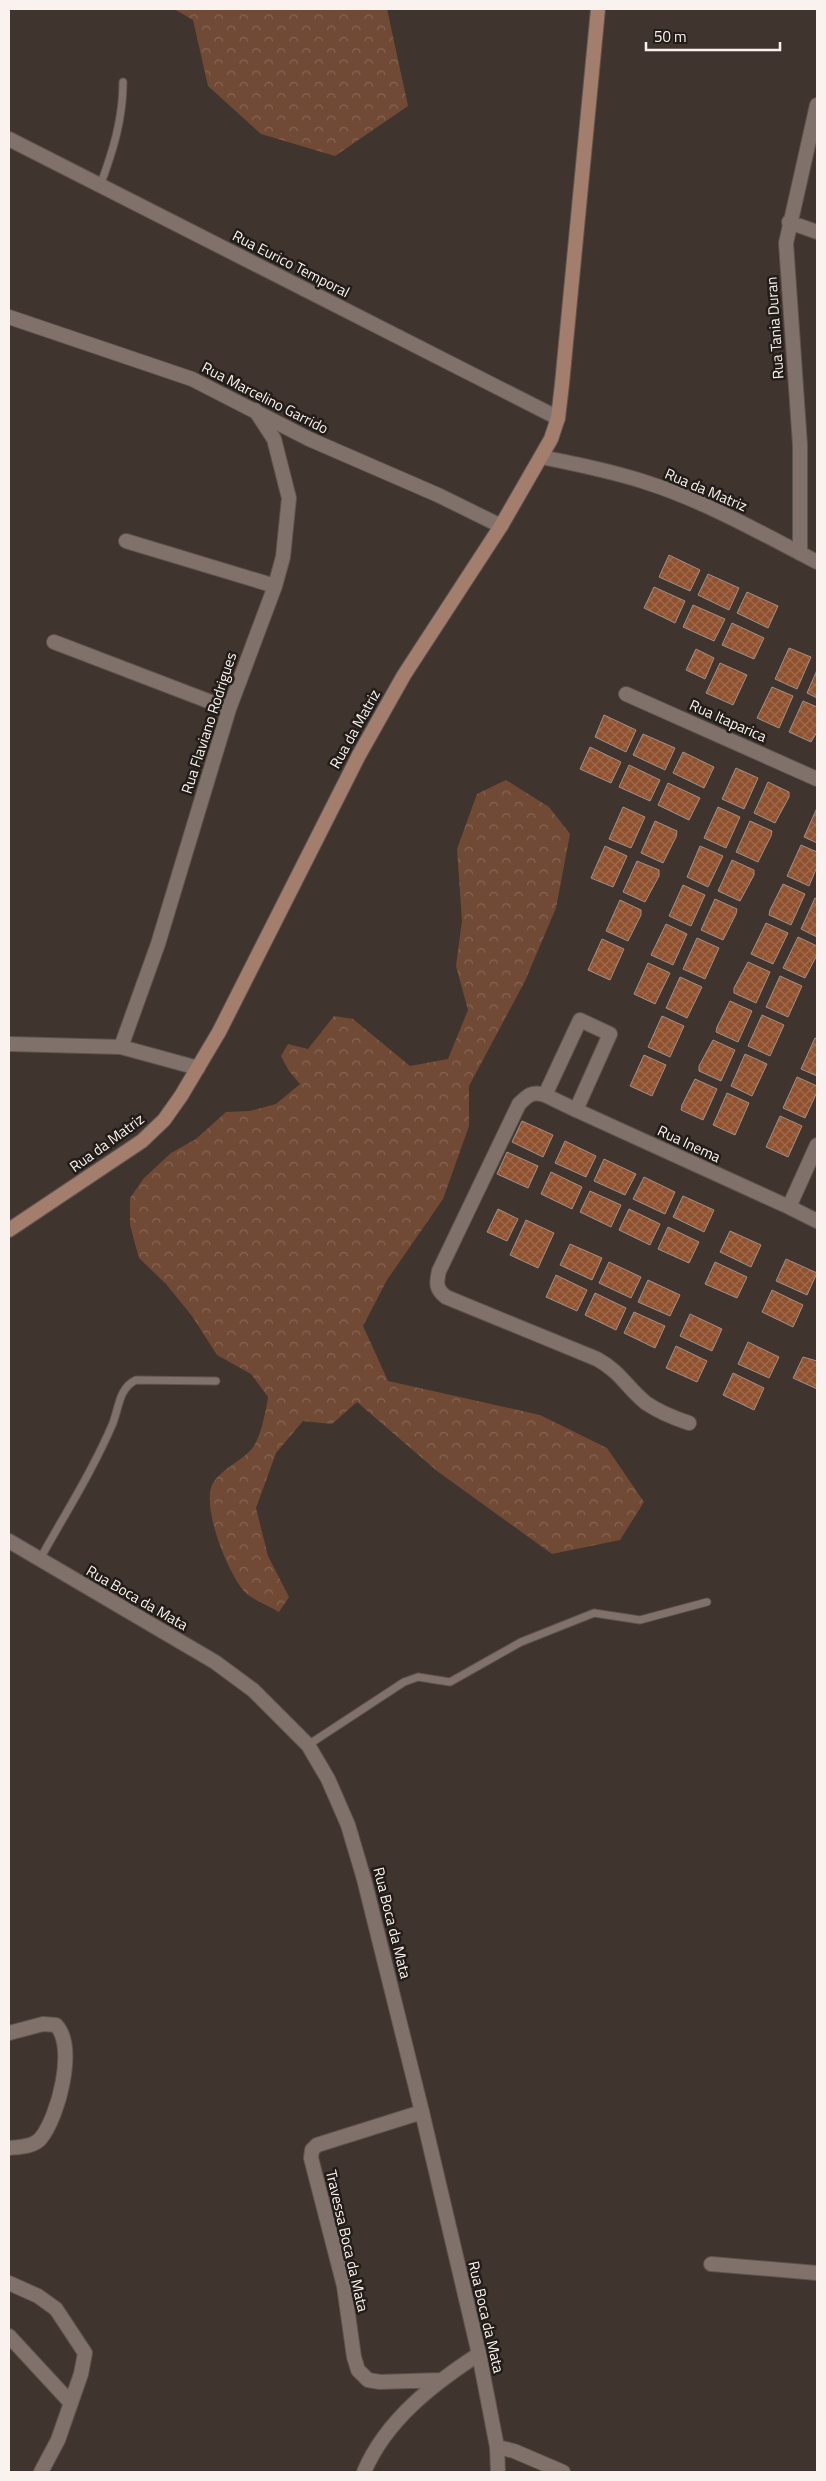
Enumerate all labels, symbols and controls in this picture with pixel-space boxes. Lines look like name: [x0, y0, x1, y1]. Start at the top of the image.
scale bar: [646, 20, 780, 52]
text: 50 m: [654, 25, 687, 48]
street label: Rua Eurico Temporal: [229, 224, 354, 303]
street label: Rua Tania Duran: [759, 276, 790, 380]
street label: Rua Marcelino Garrido: [198, 356, 333, 439]
street label: Rua da Matriz: [661, 462, 751, 517]
street label: Rua Flaviano Rodrigues: [175, 649, 242, 797]
street label: Rua da Matriz: [323, 685, 386, 773]
street label: Rua Itaparica: [686, 693, 771, 748]
street label: Rua da Matriz: [65, 1108, 149, 1178]
street label: Rua Inema: [654, 1119, 725, 1168]
street label: Rua Boca da Mata: [82, 1559, 193, 1636]
street label: Rua Boca da Mata: [368, 1865, 418, 1982]
street label: Travessa Boca da Mata: [320, 2168, 375, 2314]
street label: Rua Boca da Mata: [462, 2259, 511, 2376]

